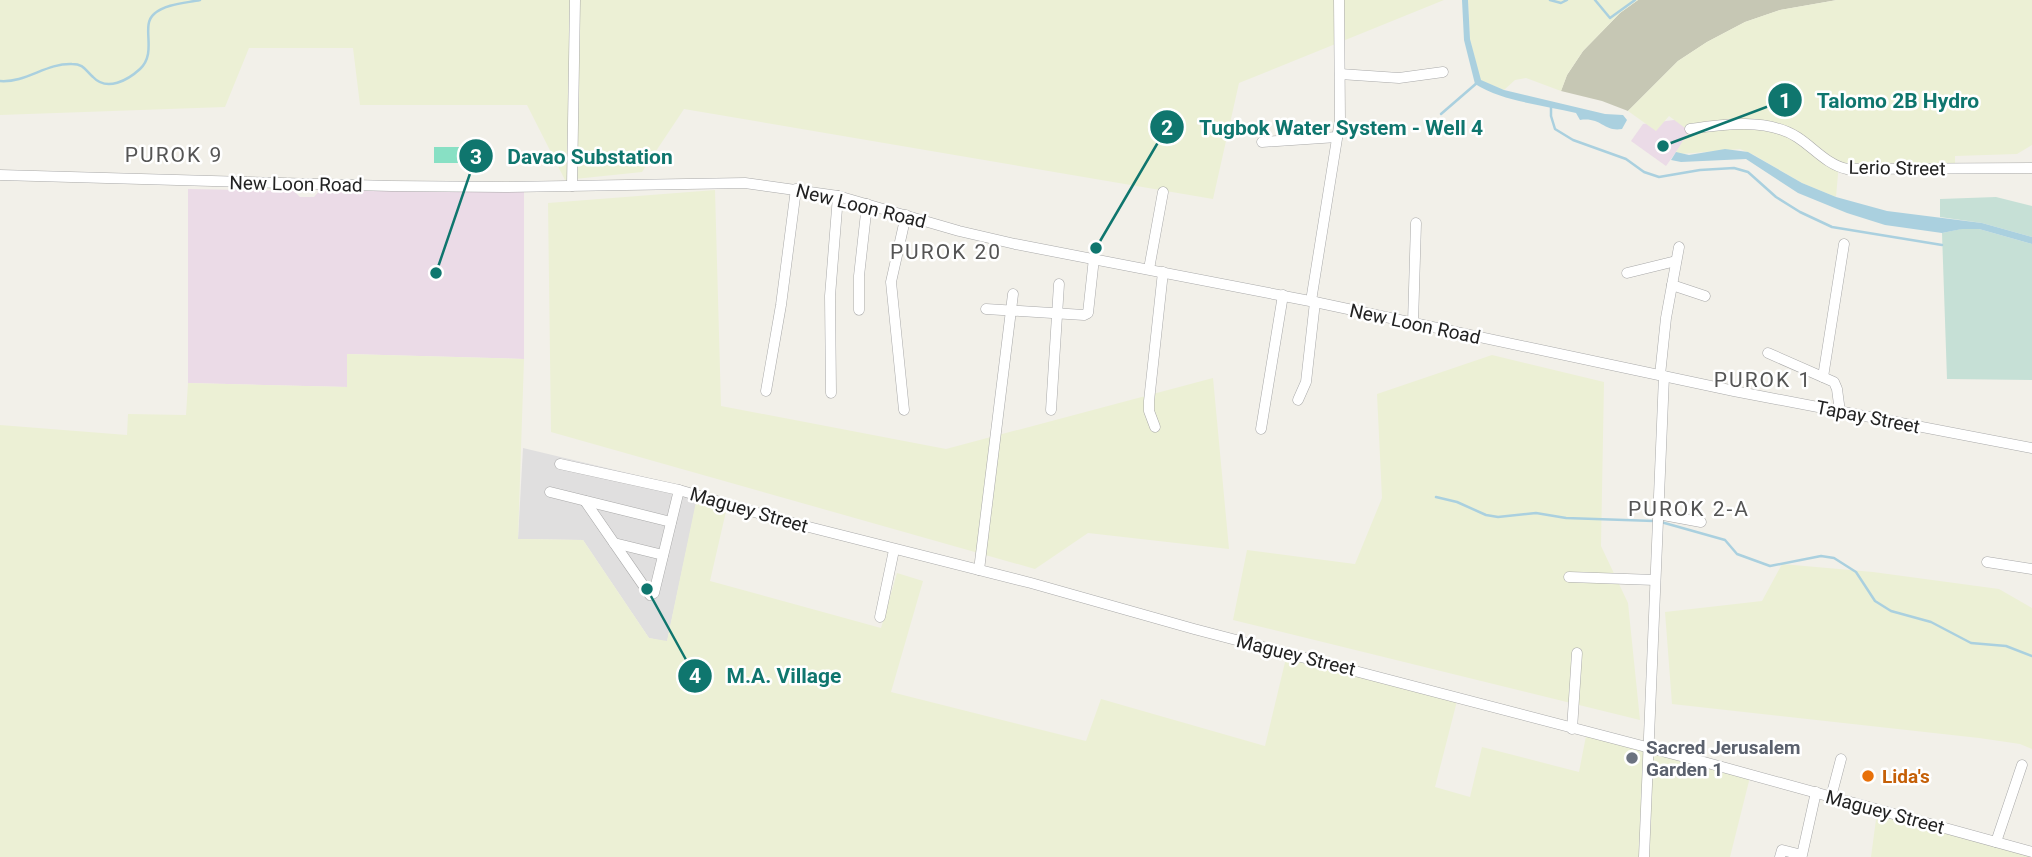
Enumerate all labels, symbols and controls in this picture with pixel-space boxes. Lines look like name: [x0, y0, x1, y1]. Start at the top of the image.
callout: Talomo 2B Hydro: [1768, 79, 1993, 121]
text: 1: [1779, 89, 1791, 113]
text: Talomo 2B Hydro: [1817, 89, 1979, 113]
callout: Tugbok Water System - Well 4: [1149, 106, 1497, 148]
text: 2: [1161, 116, 1173, 140]
text: Tugbok Water System - Well 4: [1199, 116, 1483, 140]
callout: Davao Substation: [459, 135, 687, 177]
district label: PUROK 9: [125, 143, 223, 167]
text: 3: [470, 145, 482, 169]
text: Davao Substation: [507, 145, 673, 169]
street label: Lerio Street: [1848, 156, 1946, 180]
street label: New Loon Road: [229, 171, 363, 197]
street label: New Loon Road: [794, 179, 928, 233]
district label: PUROK 20: [890, 240, 1002, 264]
street label: New Loon Road: [1347, 299, 1483, 349]
district label: PUROK 1: [1714, 368, 1812, 392]
street label: Tapay Street: [1814, 396, 1922, 438]
street label: Maguey Street: [687, 482, 811, 538]
district label: PUROK 2-A: [1628, 497, 1750, 521]
street label: Maguey Street: [1234, 629, 1358, 681]
callout: M.A. Village: [678, 655, 856, 697]
text: 4: [689, 664, 701, 688]
text: M.A. Village: [727, 664, 841, 688]
place label: Sacred Jerusalem Garden 1: [1646, 736, 1800, 781]
marker: Sacred Jerusalem Garden 1: [1624, 750, 1640, 766]
place label: Lida's: [1882, 765, 1930, 788]
marker: Lida's: [1860, 768, 1876, 784]
street label: Maguey Street: [1823, 785, 1947, 839]

